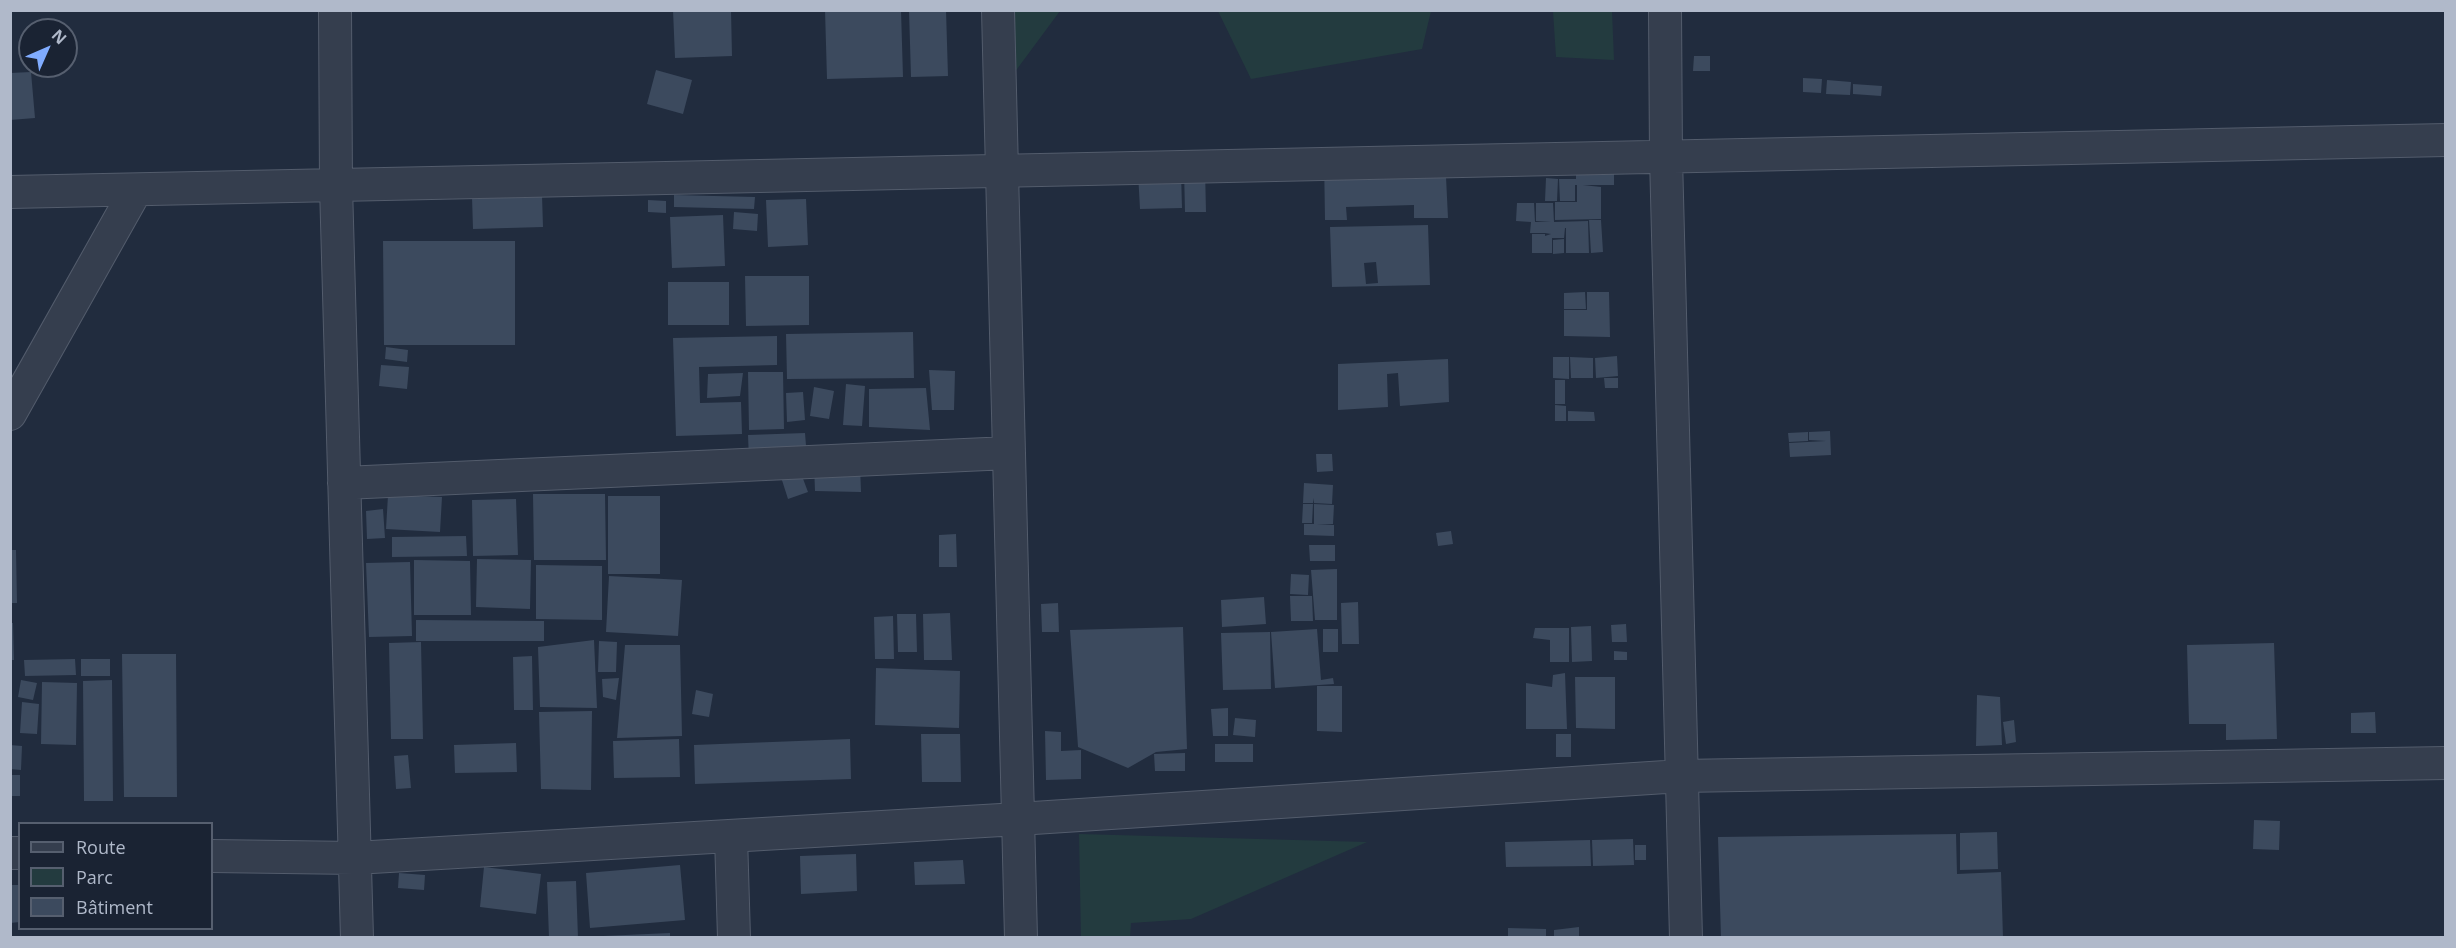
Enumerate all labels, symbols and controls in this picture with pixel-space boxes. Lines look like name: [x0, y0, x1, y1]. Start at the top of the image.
north arrow: [18, 18, 78, 78]
text: N: [47, 24, 72, 49]
legend: [18, 822, 213, 930]
text: Route: [76, 835, 126, 859]
text: Parc: [76, 865, 113, 889]
text: Bâtiment: [76, 895, 153, 919]

